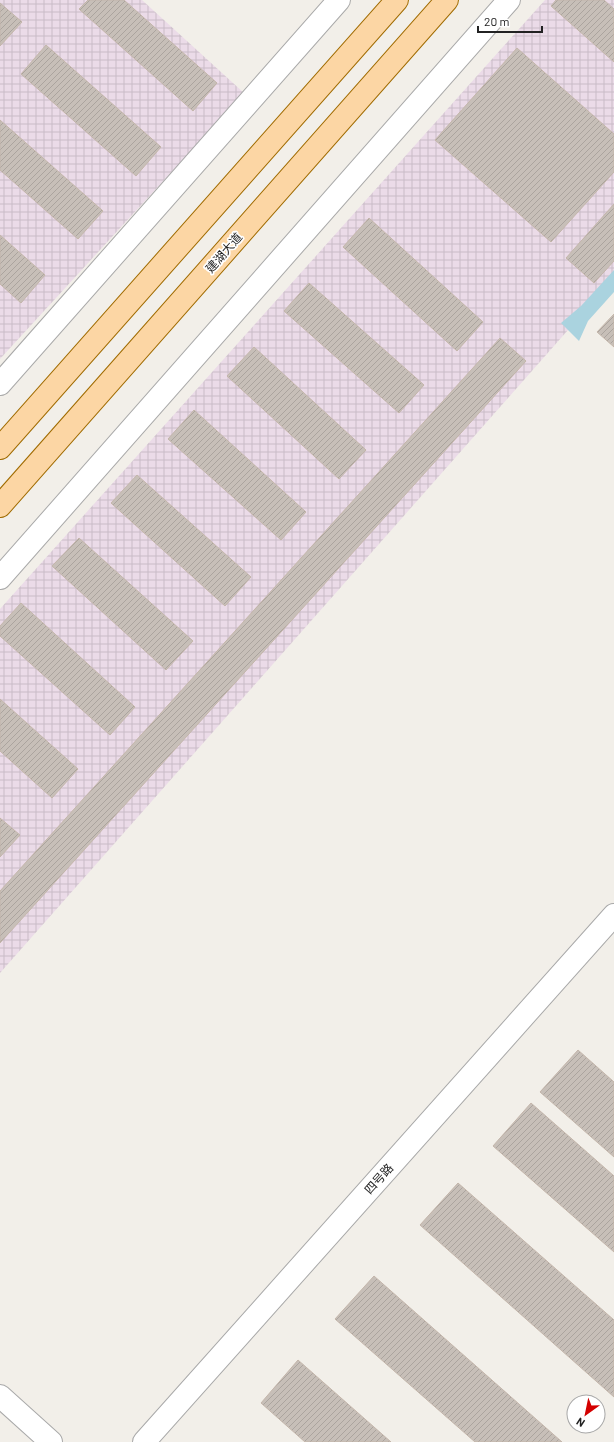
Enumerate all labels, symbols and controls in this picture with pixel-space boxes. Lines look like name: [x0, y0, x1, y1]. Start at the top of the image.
scale bar: [478, 8, 542, 34]
text: 20 m: [484, 14, 510, 28]
street label: 建湖大道: [202, 230, 244, 275]
street label: 四号路: [361, 1160, 396, 1196]
north arrow: [566, 1394, 606, 1434]
text: N: [574, 1415, 587, 1430]

